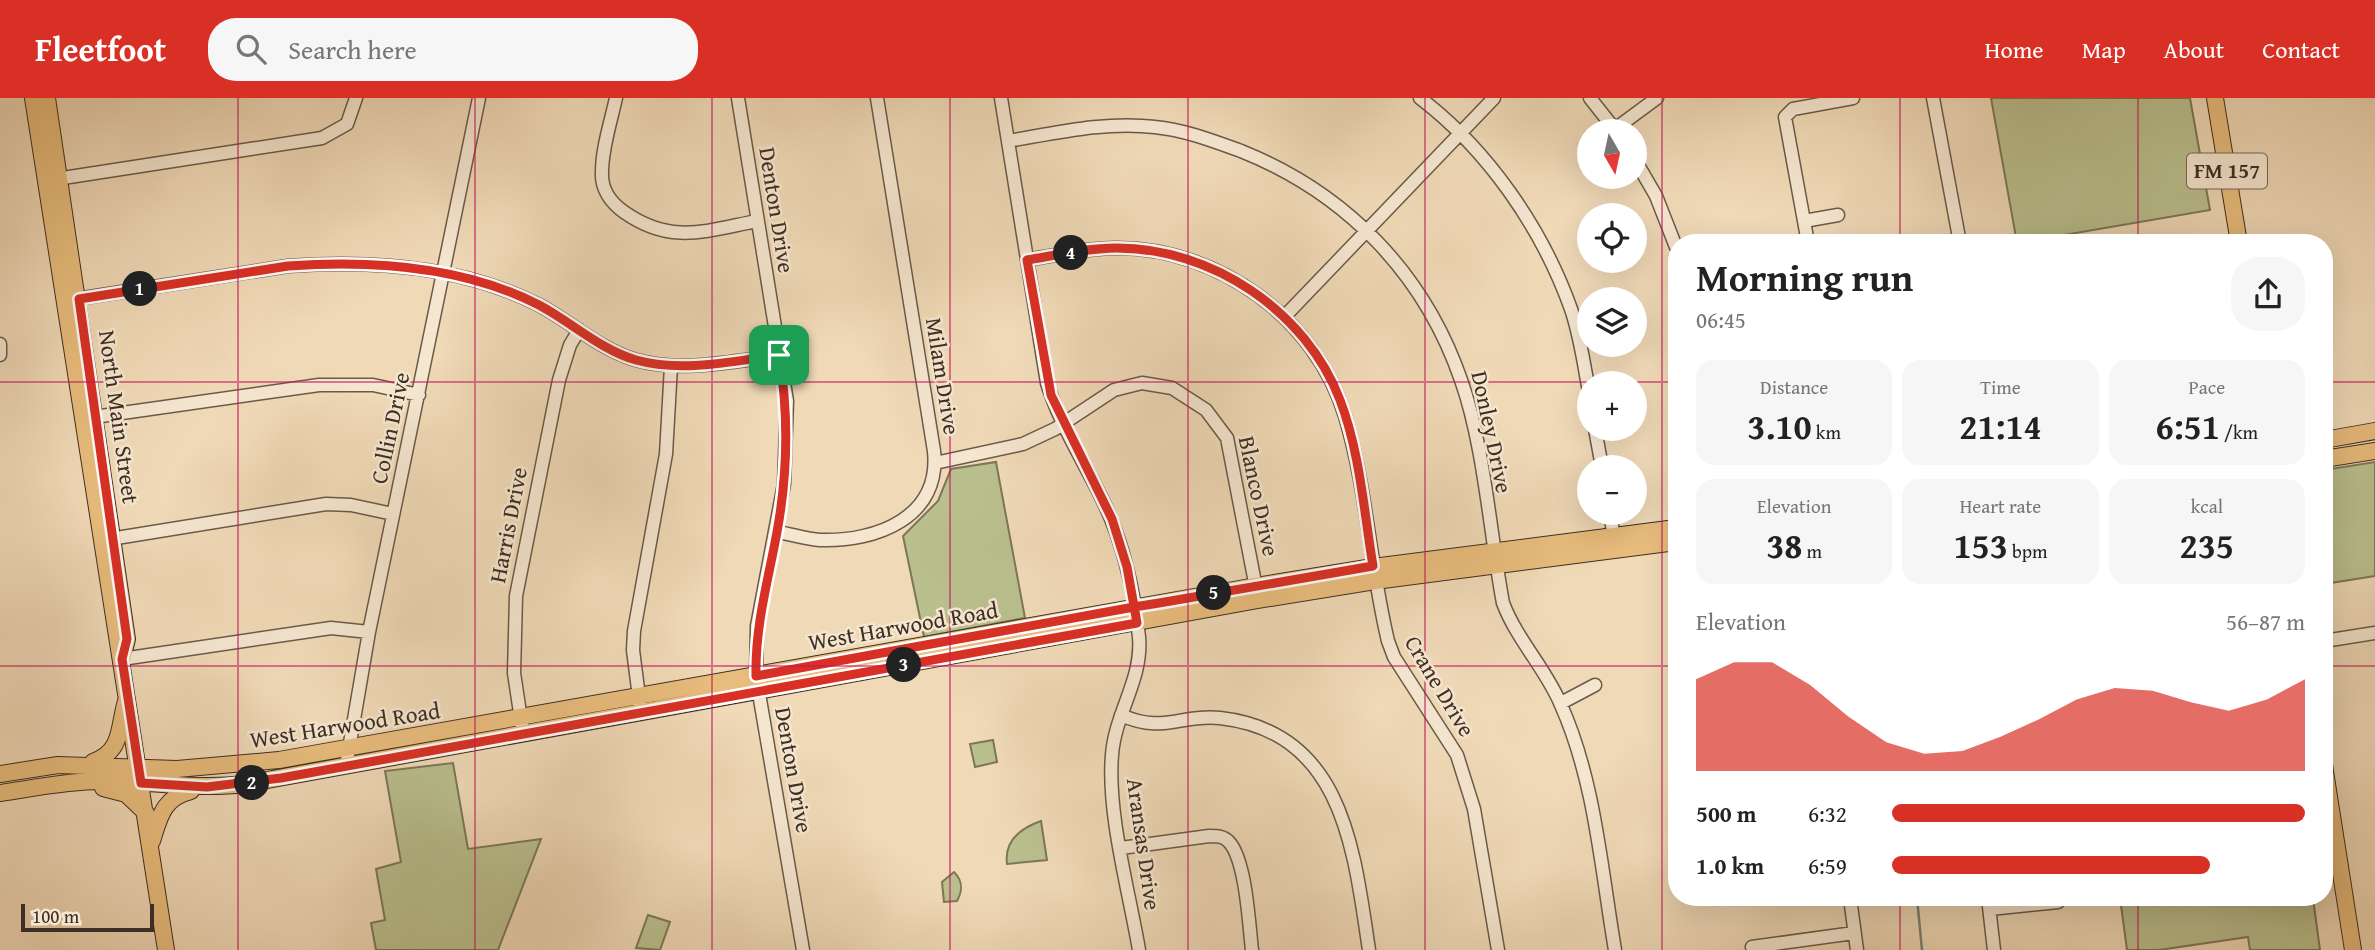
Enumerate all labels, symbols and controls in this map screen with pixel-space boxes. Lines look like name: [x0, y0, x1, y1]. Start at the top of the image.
search box: [208, 18, 698, 81]
text: Fleetfoot: [35, 25, 166, 73]
icon: search: [232, 30, 270, 68]
text: Search here: [288, 30, 417, 69]
text: Home: [1985, 32, 2044, 67]
text: Map: [2082, 32, 2126, 67]
text: About: [2164, 32, 2224, 67]
text: Contact: [2262, 32, 2340, 67]
north arrow: [1577, 119, 1647, 189]
map controls: [1577, 119, 1647, 525]
street label: Denton Drive: [751, 145, 804, 275]
road number: FM 157: [2187, 154, 2267, 188]
button: locate: [1577, 203, 1647, 273]
pin: 4: [1054, 236, 1088, 270]
text: 4: [1066, 238, 1075, 266]
text: Morning run: [1696, 249, 1913, 305]
button: share: [2231, 257, 2305, 331]
pin: 1: [122, 272, 158, 306]
text: 1: [135, 274, 144, 302]
button: layers: [1577, 287, 1647, 357]
text: 06:45: [1696, 303, 1746, 336]
street label: Milam Drive: [918, 315, 969, 437]
pin: [749, 325, 809, 385]
street label: North Main Street: [91, 328, 148, 506]
icon: arrive: [760, 336, 798, 374]
street label: Donley Drive: [1463, 368, 1522, 496]
street label: Collin Drive: [362, 369, 417, 487]
button: +: [1577, 371, 1647, 441]
text: Distance: [1760, 373, 1828, 401]
text: Time: [1980, 373, 2021, 401]
text: Pace: [2189, 373, 2225, 401]
text: 3.10: [1747, 401, 1812, 452]
text: 21:14: [1959, 401, 2042, 452]
text: 6:51: [2156, 401, 2220, 452]
text: km: [1812, 418, 1841, 446]
text: /km: [2220, 418, 2258, 446]
street label: Blanco Drive: [1231, 433, 1288, 559]
button: −: [1577, 455, 1647, 525]
street label: Harris Drive: [480, 464, 535, 586]
text: Elevation: [1757, 492, 1831, 520]
text: Heart rate: [1960, 492, 2041, 520]
text: kcal: [2191, 492, 2223, 520]
text: 38: [1766, 520, 1802, 571]
text: 153: [1953, 520, 2008, 571]
text: 235: [2180, 520, 2234, 571]
text: m: [1802, 537, 1822, 565]
text: bpm: [2008, 537, 2048, 565]
pin: 5: [1196, 575, 1232, 610]
text: 5: [1209, 578, 1218, 606]
street label: West Harwood Road: [805, 592, 1001, 658]
text: Elevation: [1696, 605, 1786, 638]
text: 56–87 m: [2226, 605, 2305, 638]
street label: Crane Drive: [1397, 629, 1484, 743]
pin: 3: [886, 648, 922, 682]
text: 3: [899, 650, 908, 678]
street label: West Harwood Road: [247, 693, 443, 756]
street label: Denton Drive: [767, 704, 822, 835]
pin: 2: [234, 766, 270, 800]
text: 2: [247, 768, 256, 796]
street label: Aransas Drive: [1119, 776, 1170, 912]
text: 500 m: [1696, 797, 1757, 830]
text: 6:32: [1808, 797, 1847, 830]
text: 1.0 km: [1696, 849, 1764, 882]
text: 6:59: [1808, 849, 1847, 882]
scale bar: [21, 901, 154, 933]
text: 100 m: [32, 902, 79, 930]

